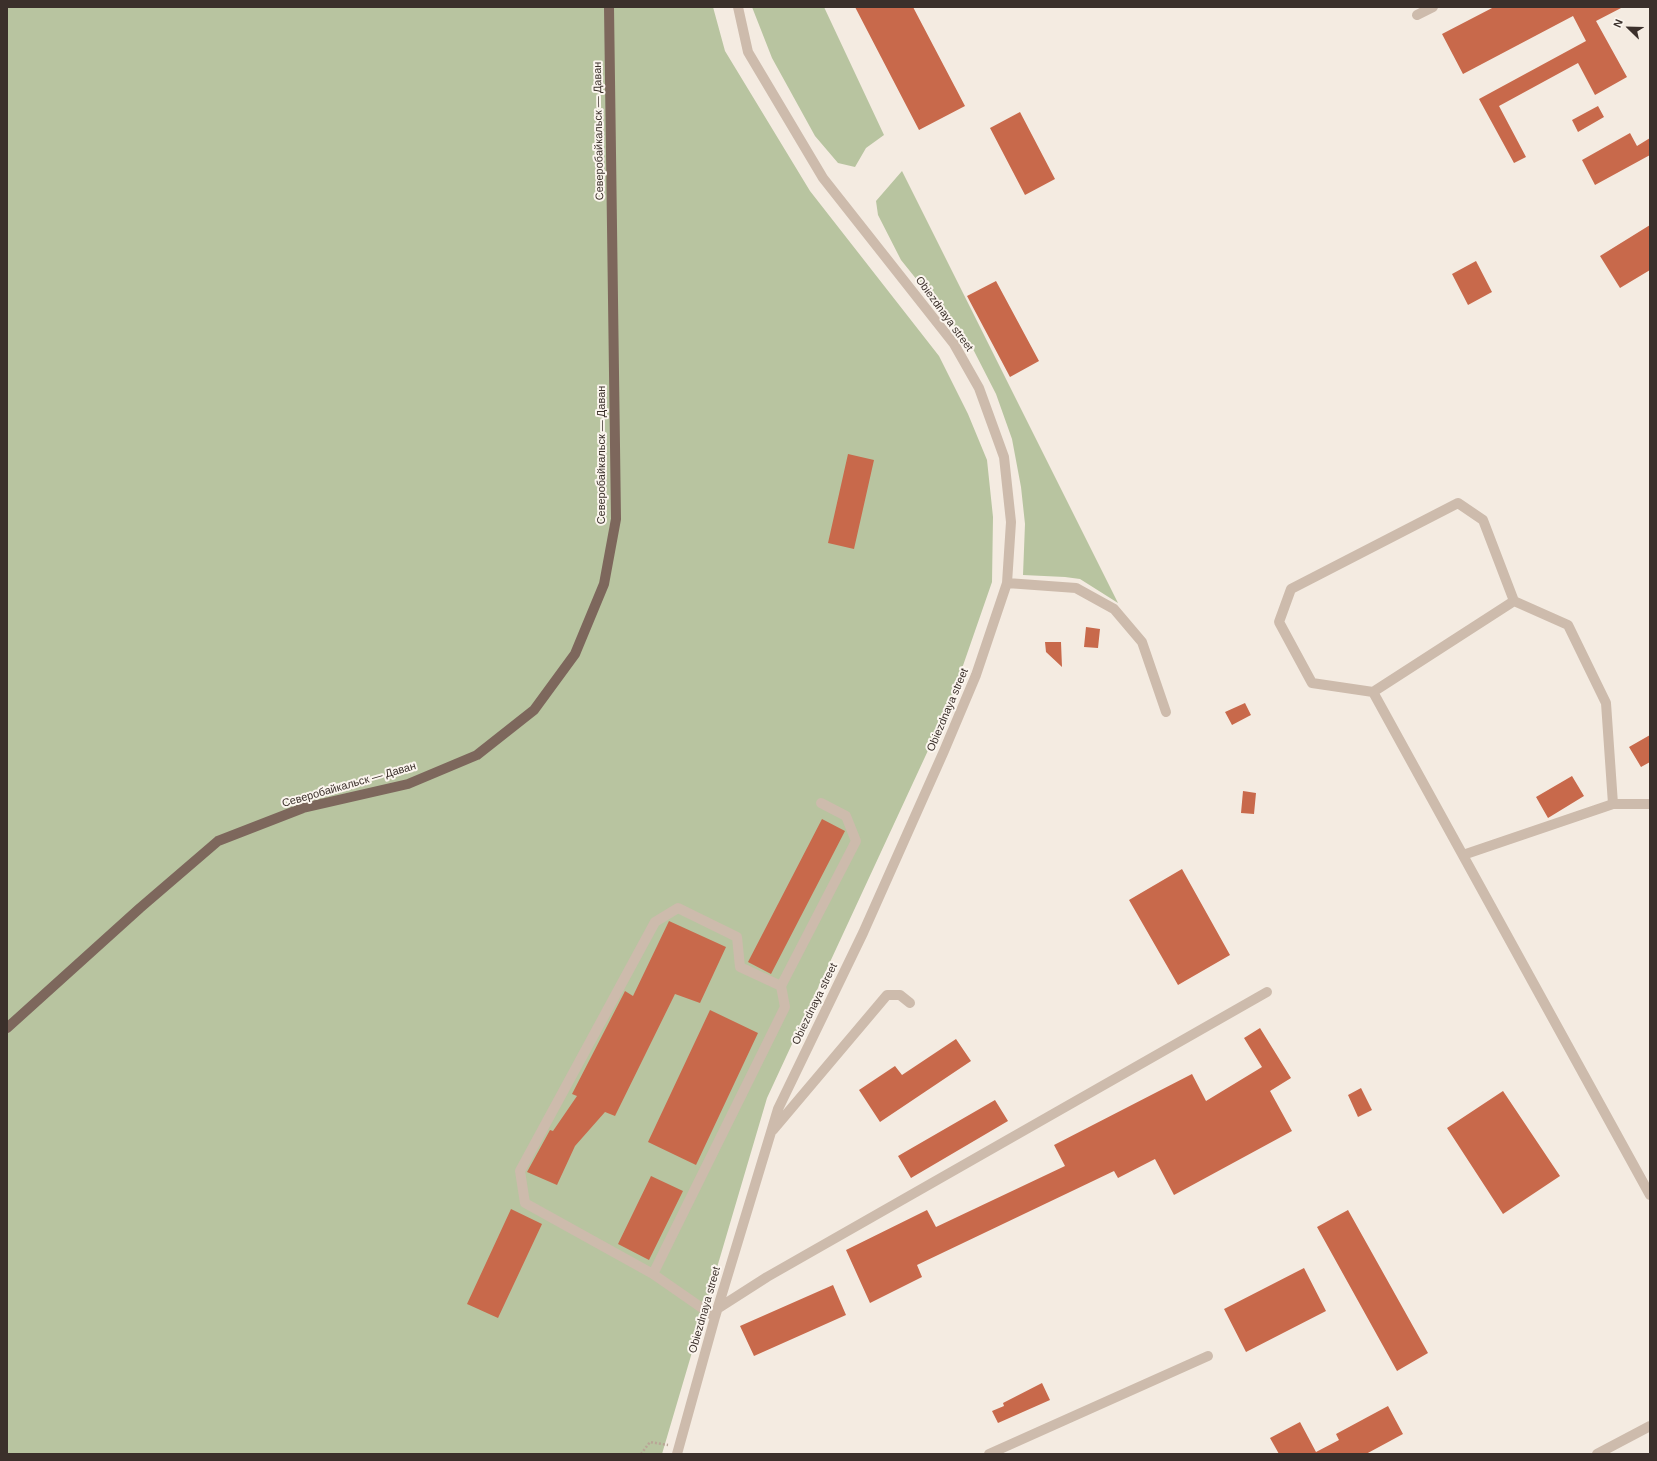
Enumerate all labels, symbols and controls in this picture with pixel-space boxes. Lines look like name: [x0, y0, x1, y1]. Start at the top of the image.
north arrow: [1609, 8, 1649, 48]
text: N: [1611, 17, 1625, 29]
street label: Северобайкальск — Даван: [591, 62, 607, 200]
street label: Obiezdnaya street: [912, 274, 976, 354]
street label: Северобайкальск — Даван: [595, 386, 609, 524]
street label: Obiezdnaya street: [924, 666, 972, 754]
street label: Северобайкальск — Даван: [281, 760, 417, 810]
street label: Obiezdnaya street: [790, 961, 840, 1047]
street label: Obiezdnaya street: [686, 1265, 724, 1355]

